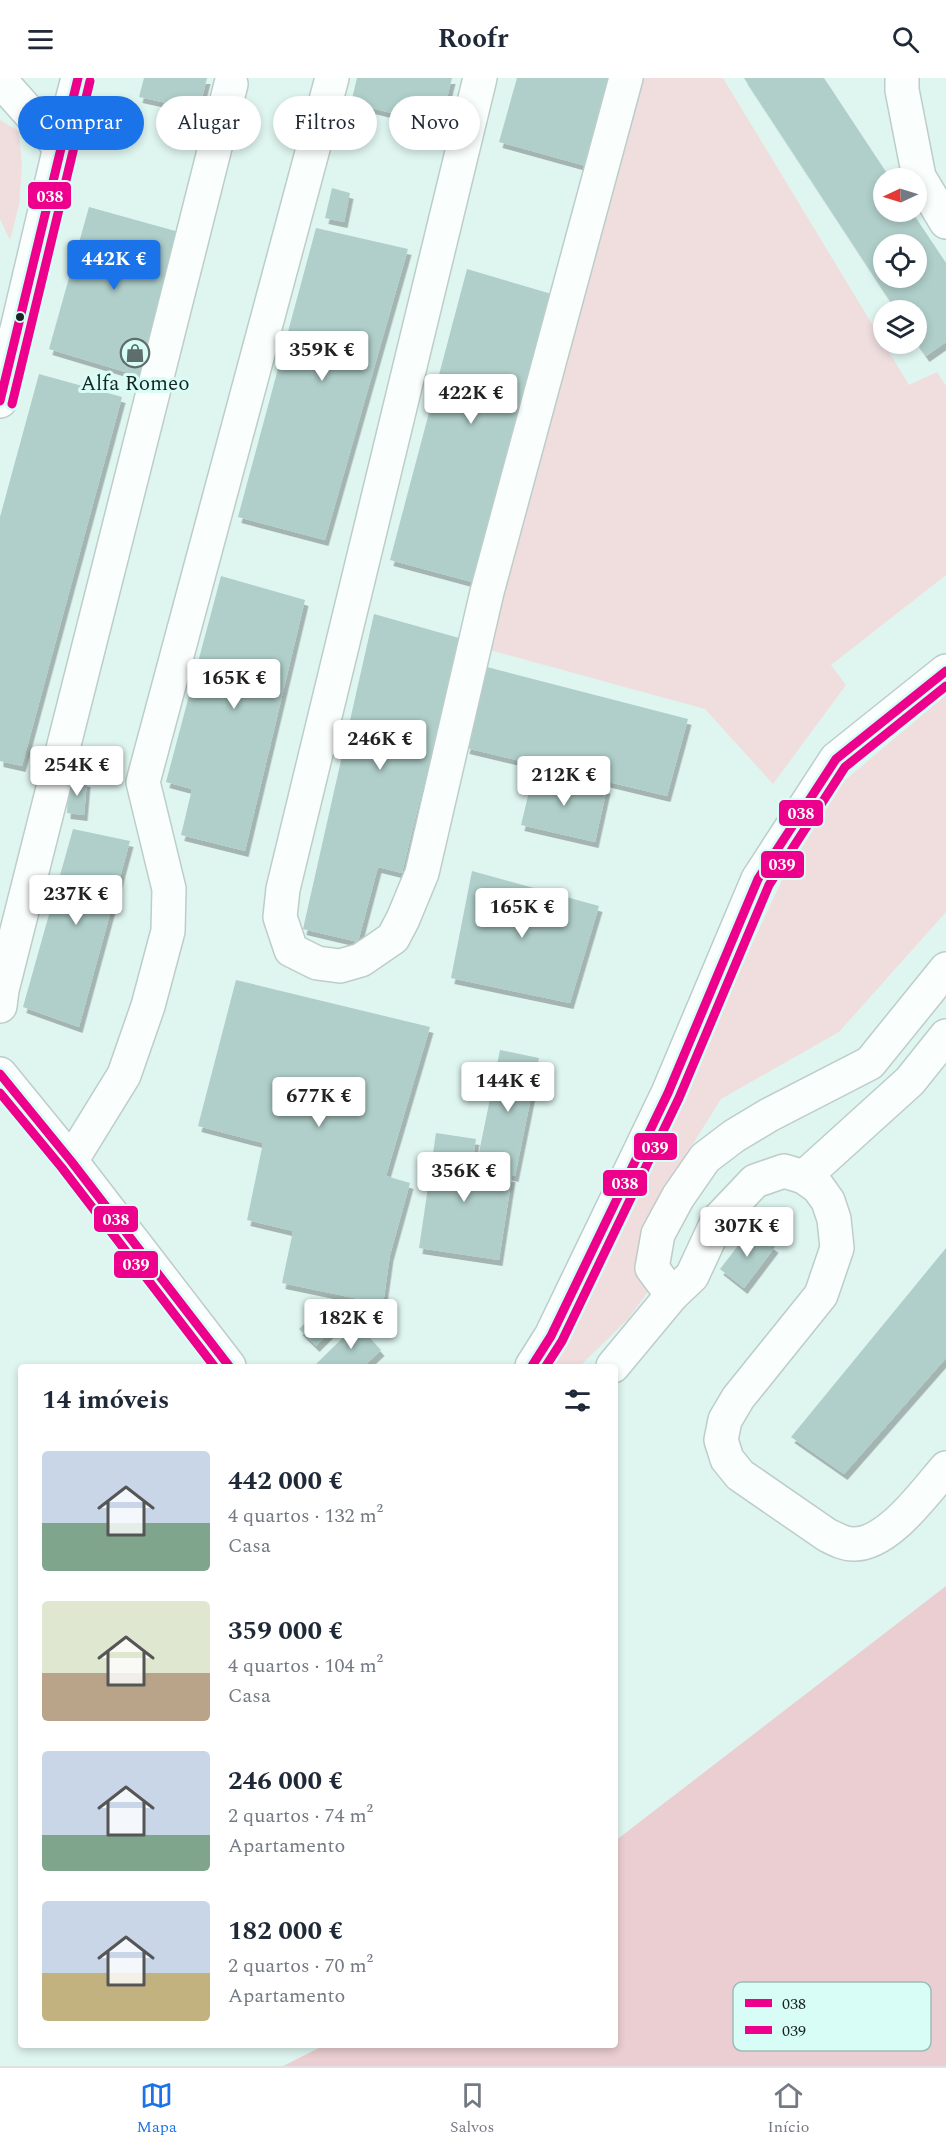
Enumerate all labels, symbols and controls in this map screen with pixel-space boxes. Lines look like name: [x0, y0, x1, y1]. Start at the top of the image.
text: Roofr: [438, 18, 508, 60]
icon: menu: [24, 23, 57, 56]
icon: search: [889, 23, 922, 56]
chip: Comprar: [18, 96, 144, 150]
chip: Alugar: [156, 96, 261, 150]
chip: Filtros: [273, 96, 377, 150]
chip: Novo: [389, 96, 480, 150]
north arrow: [873, 168, 927, 222]
map controls: [873, 168, 927, 354]
line badge: 038: [27, 181, 72, 210]
text: 038: [37, 185, 63, 209]
button: locate: [873, 234, 927, 288]
pin: 442K €: [65, 240, 163, 291]
text: 442K €: [81, 244, 147, 274]
button: layers: [873, 300, 927, 354]
unlabelled marker: [14, 311, 26, 323]
pin: 359K €: [273, 331, 371, 382]
text: 359K €: [289, 335, 355, 365]
shop icon: Alfa Romeo: [119, 337, 151, 369]
place label: Alfa Romeo: [80, 368, 190, 400]
pin: 422K €: [422, 374, 520, 425]
text: 422K €: [438, 378, 504, 408]
pin: 165K €: [185, 659, 283, 710]
text: 165K €: [201, 663, 267, 693]
pin: 246K €: [331, 720, 429, 771]
text: 246K €: [347, 724, 413, 754]
pin: 254K €: [28, 746, 126, 797]
text: 254K €: [44, 750, 110, 780]
pin: 212K €: [515, 756, 613, 807]
text: 212K €: [531, 760, 597, 790]
line badge: 038: [778, 799, 824, 827]
text: 038: [788, 802, 814, 826]
line badge: 039: [760, 850, 805, 879]
text: 039: [769, 853, 795, 877]
pin: 237K €: [27, 875, 125, 926]
text: 237K €: [43, 879, 109, 909]
pin: 165K €: [473, 888, 571, 939]
text: 165K €: [489, 892, 555, 922]
pin: 144K €: [459, 1062, 557, 1113]
text: 144K €: [475, 1066, 541, 1096]
pin: 677K €: [270, 1077, 368, 1128]
text: 677K €: [286, 1081, 352, 1111]
line badge: 039: [633, 1132, 678, 1161]
text: 039: [642, 1136, 668, 1160]
pin: 356K €: [415, 1152, 513, 1203]
text: 356K €: [431, 1156, 497, 1186]
line badge: 038: [602, 1169, 648, 1197]
text: 038: [612, 1172, 638, 1196]
line badge: 038: [93, 1205, 139, 1233]
pin: 307K €: [698, 1207, 796, 1258]
text: 038: [103, 1208, 129, 1232]
text: 307K €: [714, 1211, 780, 1241]
line badge: 039: [113, 1250, 159, 1279]
text: 039: [123, 1253, 149, 1277]
pin: 182K €: [302, 1299, 400, 1350]
text: 182K €: [318, 1303, 384, 1333]
text: 14 imóveis: [42, 1380, 169, 1420]
icon: filters: [561, 1384, 594, 1417]
text: 442 000 €: [228, 1461, 343, 1501]
icon: home: [90, 1475, 162, 1547]
text: 4 quartos · 132 m²: [228, 1501, 383, 1531]
text: Casa: [228, 1531, 271, 1561]
text: 359 000 €: [228, 1611, 343, 1651]
icon: home: [90, 1625, 162, 1697]
text: 4 quartos · 104 m²: [228, 1651, 383, 1681]
text: Casa: [228, 1681, 271, 1711]
text: 246 000 €: [228, 1761, 343, 1801]
icon: home: [90, 1775, 162, 1847]
text: 2 quartos · 74 m²: [228, 1801, 373, 1831]
text: Apartamento: [228, 1831, 345, 1861]
text: 182 000 €: [228, 1911, 343, 1951]
icon: home: [90, 1925, 162, 1997]
text: 2 quartos · 70 m²: [228, 1951, 373, 1981]
text: Apartamento: [228, 1981, 345, 2011]
legend: [733, 1982, 931, 2051]
text: 038: [782, 1992, 806, 2016]
text: 039: [782, 2019, 806, 2043]
tab: Mapa: [137, 2079, 177, 2139]
tab: Salvos: [450, 2079, 494, 2139]
tab: Início: [768, 2079, 809, 2139]

